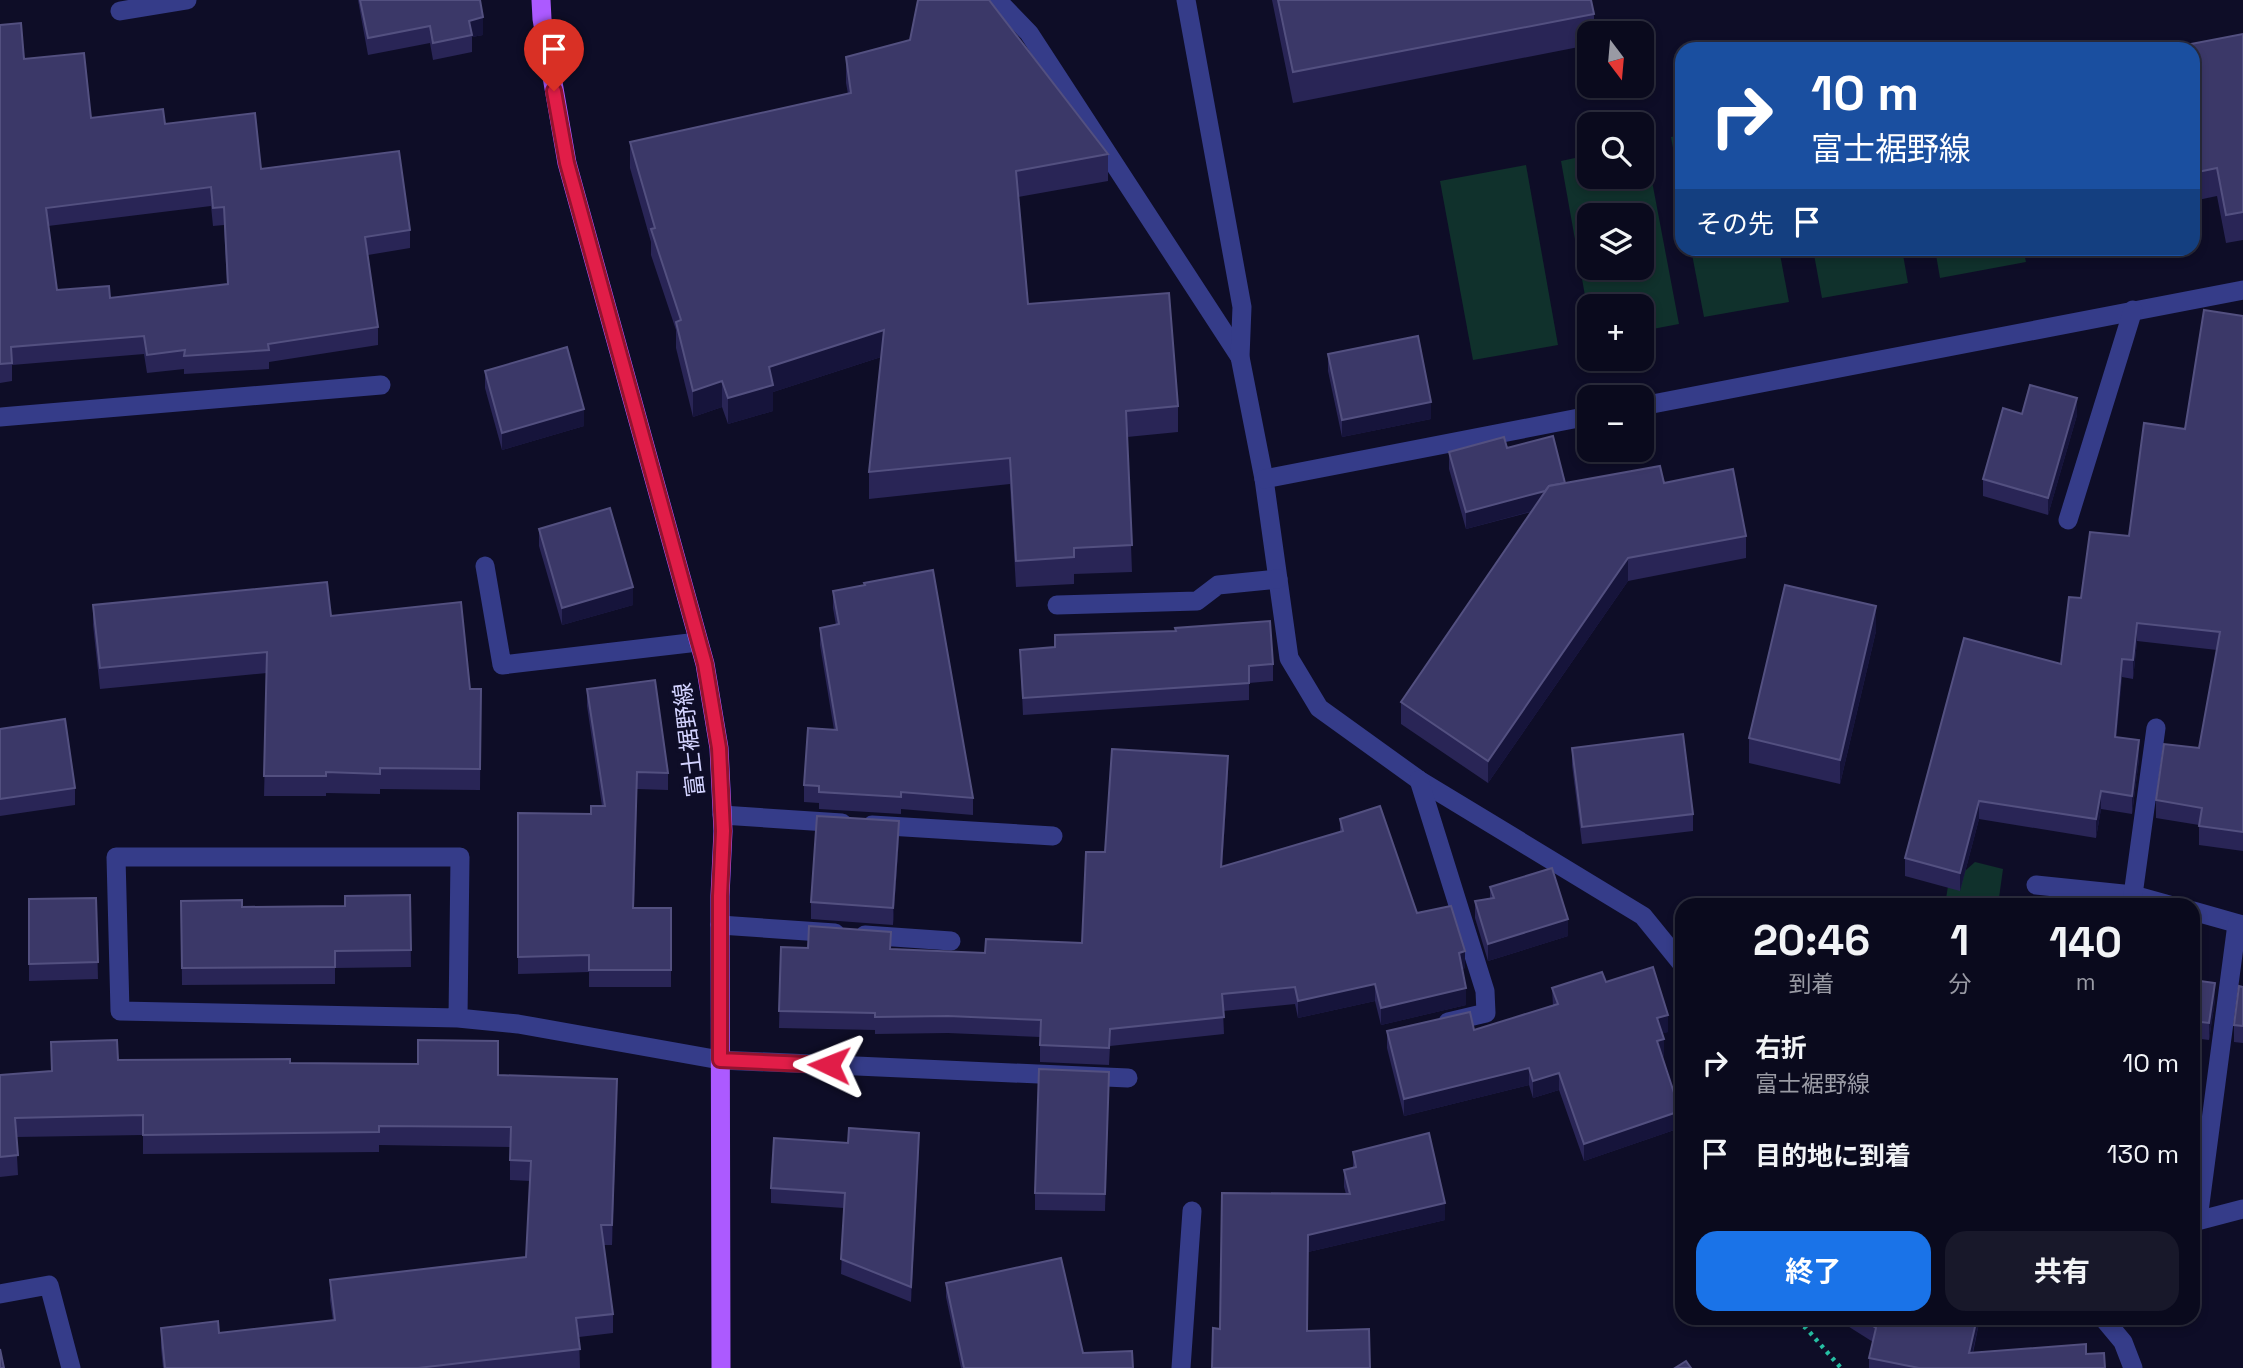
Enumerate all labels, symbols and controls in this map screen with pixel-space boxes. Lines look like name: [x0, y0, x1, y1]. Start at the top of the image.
pin: [524, 19, 584, 91]
north arrow: [1577, 21, 1654, 98]
map controls: [1577, 21, 1654, 462]
icon: arrive: [535, 30, 573, 68]
text: 10 m: [1811, 62, 1919, 124]
icon: right: [1696, 70, 1787, 161]
button: search: [1577, 112, 1654, 189]
text: 富士裾野線: [1811, 129, 1971, 169]
button: layers: [1577, 203, 1654, 280]
icon: arrive: [1788, 203, 1826, 241]
text: その先: [1696, 207, 1774, 241]
button: +: [1577, 294, 1654, 371]
button: −: [1577, 385, 1654, 462]
street label: 富士裾野線: [667, 681, 711, 799]
text: 20:46: [1753, 914, 1870, 967]
text: 1: [1950, 914, 1969, 967]
text: 140: [2049, 916, 2122, 969]
text: m: [2076, 967, 2095, 997]
text: 到着: [1789, 969, 1835, 999]
text: 分: [1948, 969, 1971, 999]
position arrow: [792, 1028, 866, 1102]
text: 右折: [1755, 1031, 1807, 1065]
icon: right: [1696, 1044, 1734, 1082]
text: 10 m: [2122, 1046, 2179, 1080]
text: 富士裾野線: [1755, 1069, 1870, 1099]
icon: arrive: [1696, 1135, 1734, 1173]
text: 130 m: [2107, 1137, 2179, 1171]
text: 目的地に到着: [1755, 1139, 1911, 1173]
button: 終了: [1696, 1231, 1931, 1311]
button: 共有: [1945, 1231, 2179, 1311]

